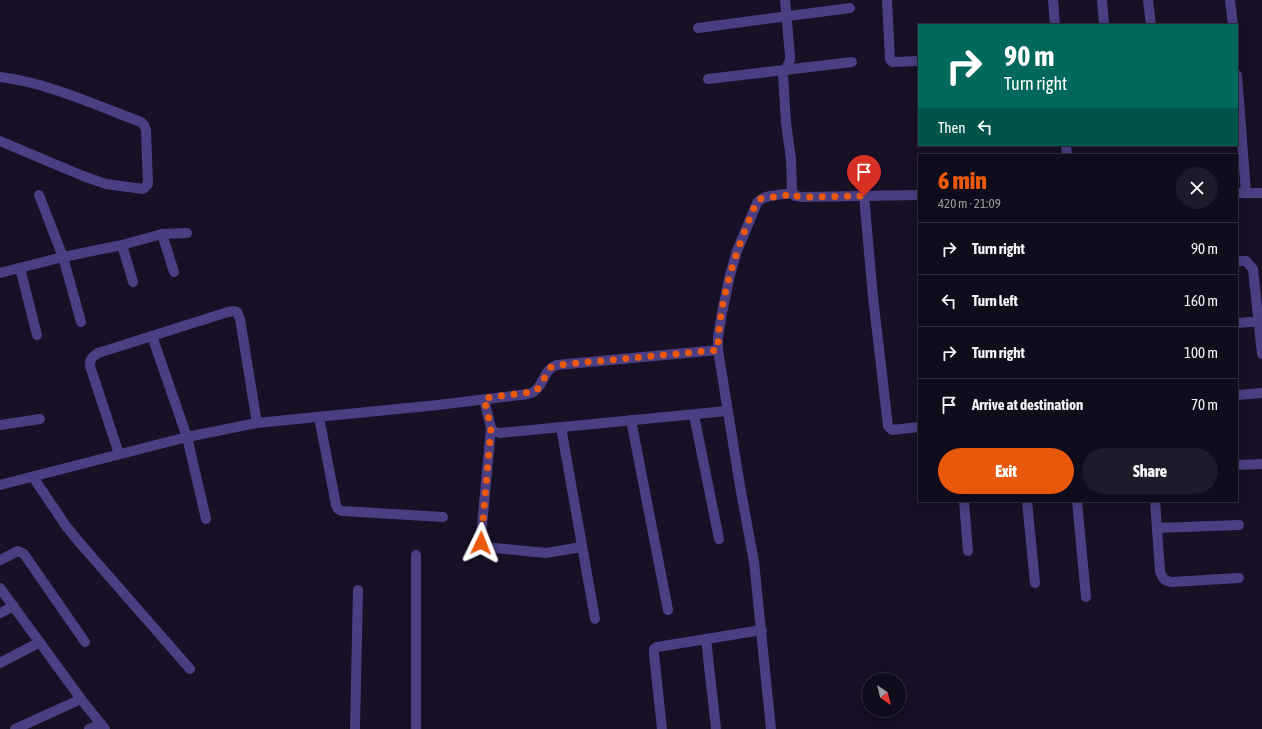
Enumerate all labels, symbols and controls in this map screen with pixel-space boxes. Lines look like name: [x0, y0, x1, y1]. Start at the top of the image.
icon: right: [938, 40, 990, 92]
text: 90 m: [1004, 40, 1054, 72]
text: Turn right: [1004, 73, 1067, 94]
icon: left: [974, 116, 996, 138]
text: Then: [938, 119, 966, 136]
pin: [847, 155, 881, 196]
icon: arrive: [853, 161, 875, 183]
text: 6 min: [938, 167, 987, 194]
button: close: [1176, 167, 1218, 209]
text: 420 m · 21:09: [938, 196, 1001, 211]
icon: right: [938, 238, 960, 260]
text: Turn right: [972, 240, 1025, 257]
text: 90 m: [1191, 240, 1218, 257]
icon: left: [938, 290, 960, 312]
text: Turn left: [972, 292, 1018, 309]
text: 160 m: [1184, 292, 1218, 309]
icon: right: [938, 342, 960, 364]
text: Turn right: [972, 344, 1025, 361]
text: 100 m: [1184, 344, 1218, 361]
icon: arrive: [938, 394, 960, 416]
text: Arrive at destination: [972, 396, 1083, 413]
text: 70 m: [1191, 396, 1218, 413]
button: Exit: [938, 448, 1074, 494]
button: Share: [1082, 448, 1218, 494]
position arrow: [460, 522, 502, 564]
north arrow: [862, 673, 906, 717]
map controls: [862, 673, 906, 717]

